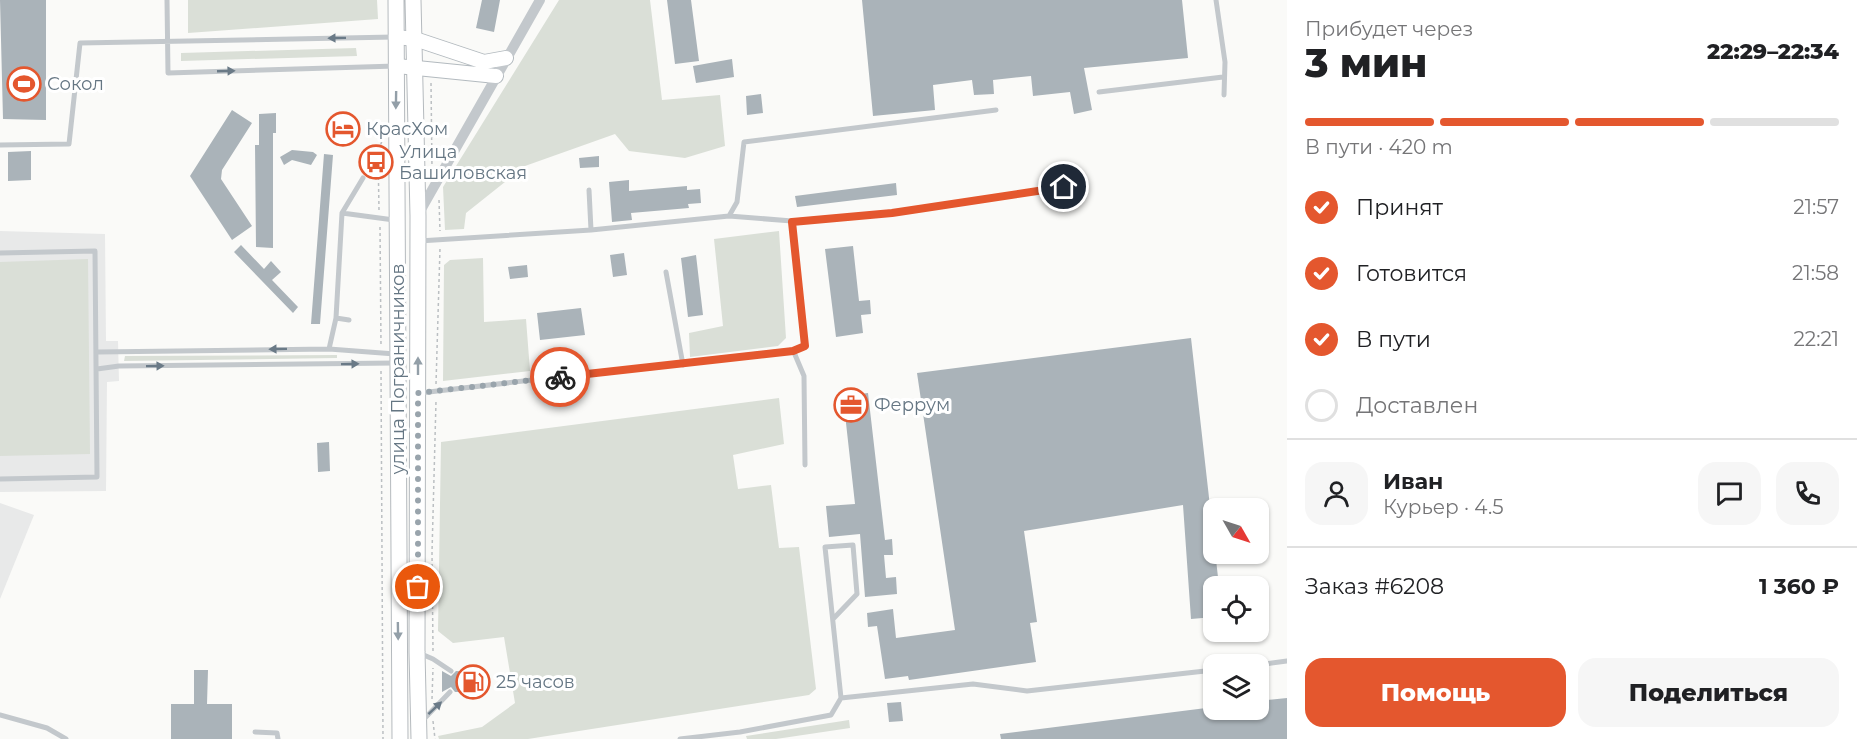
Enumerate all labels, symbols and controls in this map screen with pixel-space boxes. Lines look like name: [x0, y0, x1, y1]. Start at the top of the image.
text: Прибудет через: [1305, 17, 1473, 41]
one-way arrow: [328, 34, 347, 43]
text: 22:29–22:34: [1707, 38, 1839, 65]
text: 3 мин: [1305, 39, 1427, 87]
sports icon: Сокол: [6, 66, 42, 102]
one-way arrow: [217, 66, 236, 76]
place label: Сокол: [47, 73, 104, 95]
one-way arrow: [391, 91, 401, 110]
hotel icon: КрасХом: [325, 111, 361, 147]
place label: КрасХом: [366, 118, 448, 140]
text: В пути · 420 m: [1305, 135, 1453, 159]
place label: Улица Башиловская: [399, 141, 527, 184]
bus stop icon: Улица Башиловская: [358, 144, 394, 180]
pin: [1038, 161, 1089, 212]
icon: home: [1047, 170, 1080, 203]
icon: check: [1305, 191, 1338, 224]
text: Принят: [1356, 194, 1443, 221]
text: 21:57: [1793, 195, 1839, 219]
icon: check: [1305, 257, 1338, 290]
text: Готовится: [1356, 260, 1467, 287]
text: 21:58: [1792, 261, 1839, 285]
street label: улица Пограничников: [387, 264, 409, 475]
icon: check: [1305, 323, 1338, 356]
text: В пути: [1356, 326, 1431, 353]
text: 22:21: [1793, 327, 1839, 351]
one-way arrow: [269, 345, 288, 354]
courier: [530, 347, 590, 407]
one-way arrow: [413, 356, 423, 375]
one-way arrow: [341, 359, 360, 369]
one-way arrow: [146, 361, 165, 371]
icon: bike: [544, 361, 577, 394]
office icon: Феррум: [833, 387, 869, 423]
text: Доставлен: [1356, 392, 1478, 419]
place label: Феррум: [874, 394, 950, 416]
button: person: [1305, 462, 1368, 525]
button: chat: [1698, 462, 1761, 525]
button: phone: [1776, 462, 1839, 525]
text: Иван: [1383, 468, 1443, 495]
text: Курьер · 4.5: [1383, 495, 1503, 519]
north arrow: [1203, 498, 1269, 564]
map controls: [1203, 498, 1269, 720]
pin: [392, 561, 443, 612]
icon: bag: [401, 570, 434, 603]
text: Заказ #6208: [1305, 573, 1444, 600]
text: 1 360 ₽: [1759, 573, 1839, 600]
button: locate: [1203, 576, 1269, 642]
one-way arrow: [393, 622, 403, 641]
button: layers: [1203, 654, 1269, 720]
button: Помощь: [1305, 658, 1566, 727]
button: Поделиться: [1578, 658, 1839, 727]
fuel station icon: 25 часов: [455, 664, 491, 700]
place label: 25 часов: [496, 671, 575, 693]
one-way arrow: [428, 701, 442, 715]

